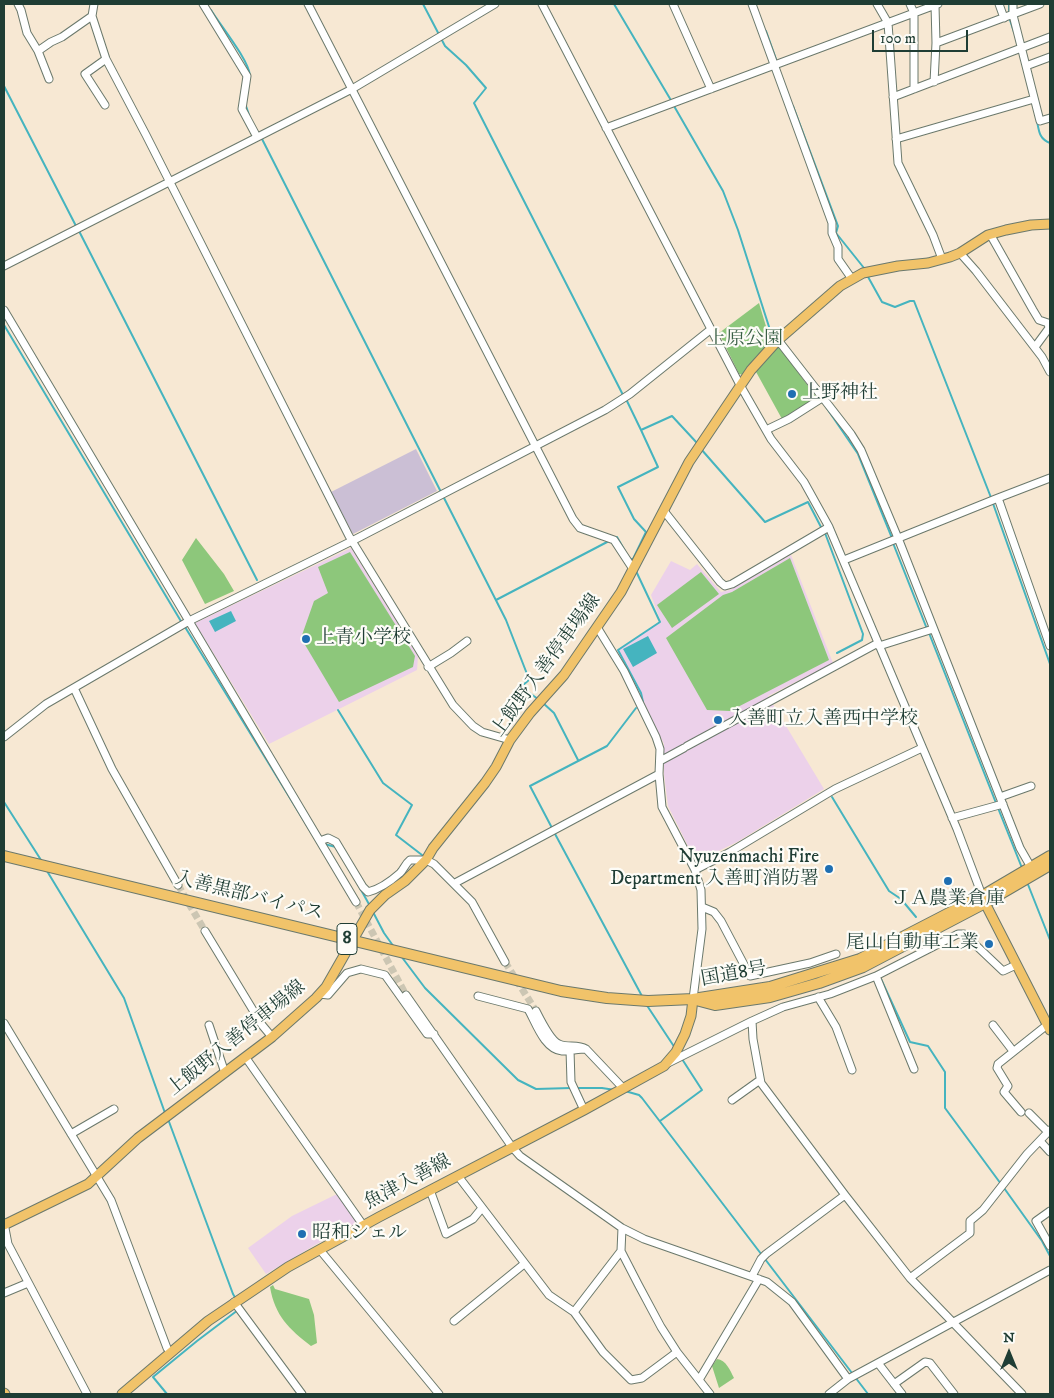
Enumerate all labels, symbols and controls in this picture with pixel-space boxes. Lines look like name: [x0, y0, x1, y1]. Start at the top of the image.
scale bar: [874, 20, 970, 52]
text: 100 m: [880, 29, 916, 48]
park label: 上原公園: [707, 329, 783, 351]
place label: 上野神社: [802, 383, 878, 405]
marker: 上野神社: [786, 388, 798, 400]
street label: 上飯野入善停車場線: [488, 590, 606, 742]
place label: 上青小学校: [316, 628, 411, 650]
marker: 上青小学校: [300, 633, 312, 645]
place label: 入善町立入善西中学校: [728, 709, 918, 731]
marker: 入善町立入善西中学校: [712, 714, 724, 726]
place label: Nyuzenmachi Fire Department 入善町消防署: [610, 847, 819, 891]
marker: Nyuzenmachi Fire Department 入善町消防署: [823, 863, 835, 875]
street label: 入善黒部バイパス: [172, 868, 326, 926]
marker: ＪＡ農業倉庫: [942, 875, 954, 887]
place label: ＪＡ農業倉庫: [891, 889, 1005, 911]
road number: 8: [337, 924, 357, 954]
place label: 尾山自動車工業: [846, 933, 979, 955]
marker: 尾山自動車工業: [983, 938, 995, 950]
street label: 国道8号: [699, 958, 769, 992]
street label: 上飯野入善停車場線: [163, 976, 311, 1102]
street label: 魚津入善線: [361, 1151, 455, 1215]
place label: 昭和シェル: [312, 1223, 407, 1245]
marker: 昭和シェル: [296, 1228, 308, 1240]
north arrow: [984, 1328, 1034, 1378]
text: N: [1003, 1329, 1015, 1347]

